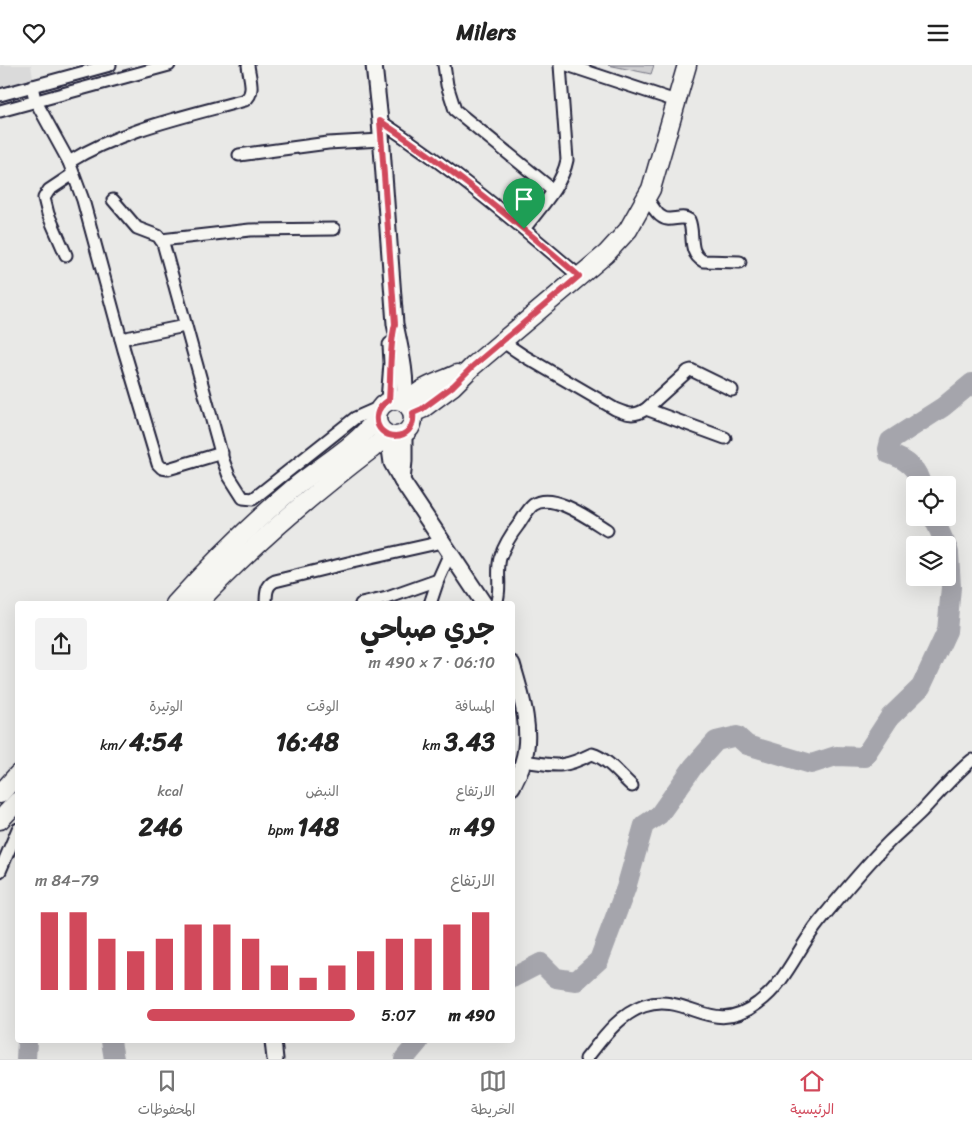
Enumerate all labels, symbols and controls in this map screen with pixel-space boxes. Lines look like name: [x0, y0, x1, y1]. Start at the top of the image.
text: Milers: [456, 13, 516, 52]
icon: heart: [20, 19, 48, 47]
icon: menu: [924, 19, 952, 47]
pin: [503, 178, 545, 229]
icon: arrive: [510, 185, 538, 213]
map controls: [906, 476, 956, 586]
button: locate: [906, 476, 956, 526]
button: layers: [906, 536, 956, 586]
text: جري صباحي: [360, 604, 495, 653]
button: share: [35, 618, 87, 670]
text: 06:10 · 7 × 490 m: [369, 648, 495, 677]
text: الوتيرة: [149, 694, 183, 719]
text: الوقت: [306, 694, 339, 719]
text: المسافة: [455, 694, 495, 719]
text: 4:54: [129, 719, 183, 764]
text: 16:48: [276, 719, 339, 764]
text: 3.43: [444, 719, 495, 764]
text: /km: [100, 733, 129, 758]
text: km: [423, 733, 444, 758]
text: kcal: [158, 779, 183, 804]
text: النبض: [306, 779, 339, 804]
text: الارتفاع: [456, 779, 495, 804]
text: 246: [139, 804, 183, 849]
text: 148: [298, 804, 339, 849]
text: 49: [464, 804, 495, 849]
text: bpm: [268, 818, 298, 843]
text: m: [450, 818, 464, 843]
text: 79–84 m: [35, 866, 99, 895]
text: الارتفاع: [450, 866, 495, 895]
text: 5:07: [381, 1001, 415, 1030]
text: 490 m: [449, 1001, 495, 1030]
tab: المحفوظات: [138, 1067, 195, 1122]
tab: الخريطة: [471, 1067, 515, 1122]
tab: الرئيسية: [790, 1067, 834, 1122]

